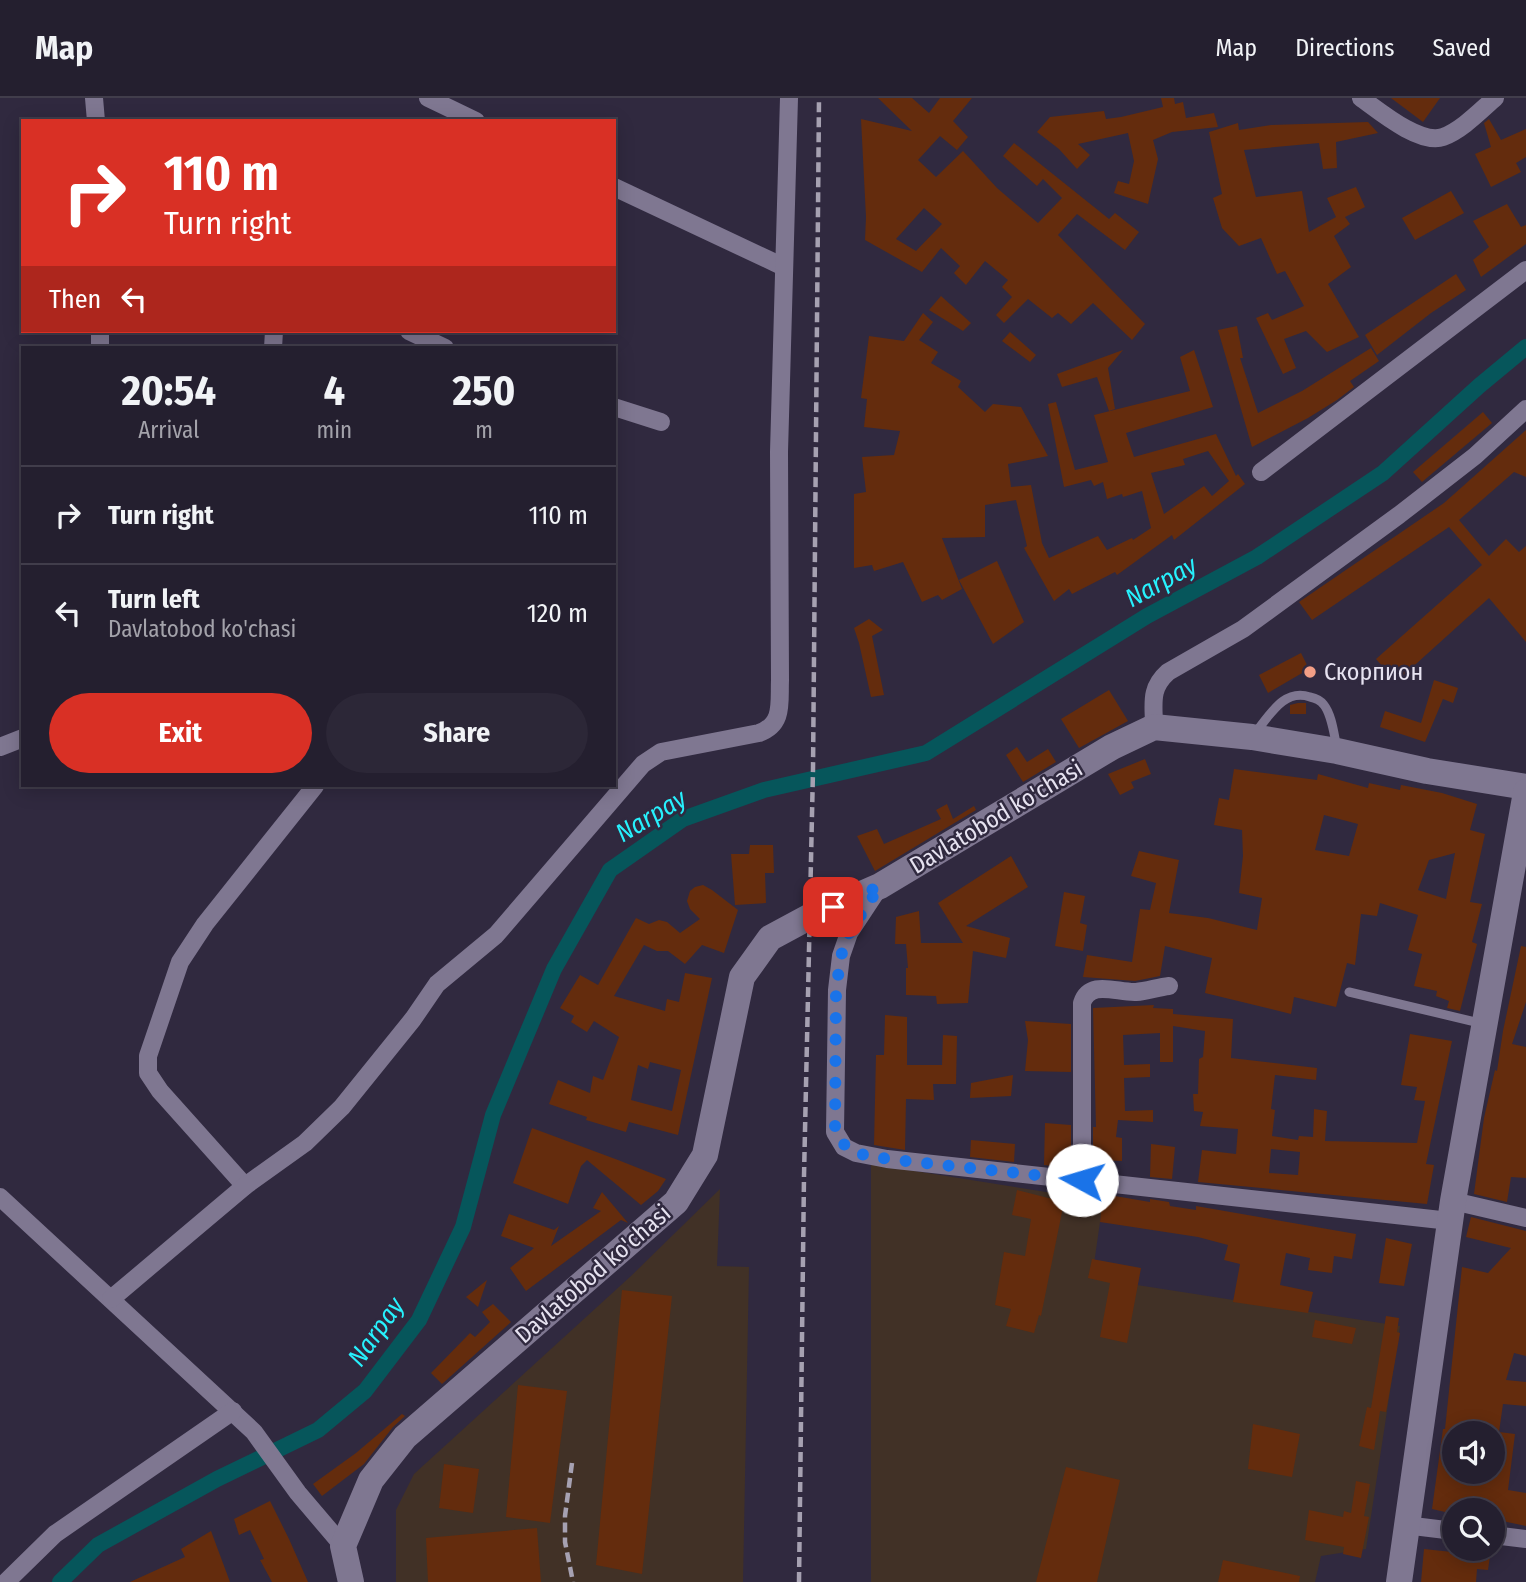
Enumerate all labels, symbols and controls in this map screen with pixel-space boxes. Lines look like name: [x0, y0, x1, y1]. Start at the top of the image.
text: Map: [35, 28, 93, 68]
text: Map: [1216, 34, 1257, 62]
text: Directions: [1295, 34, 1394, 62]
text: Saved: [1432, 34, 1491, 62]
text: 110 m: [164, 144, 279, 203]
icon: right: [49, 147, 140, 238]
text: Turn right: [164, 204, 291, 242]
icon: left: [115, 280, 153, 318]
text: Then: [49, 284, 101, 315]
text: 20:54: [121, 366, 216, 416]
text: 4: [323, 366, 345, 416]
text: 250: [453, 366, 516, 416]
text: Arrival: [138, 416, 199, 444]
text: min: [316, 416, 352, 444]
text: m: [475, 416, 493, 444]
icon: right: [49, 496, 87, 534]
text: Turn right: [108, 500, 214, 531]
text: 110 m: [528, 500, 588, 531]
water label: Narpay: [1120, 549, 1203, 614]
text: Turn left: [108, 584, 200, 615]
icon: left: [49, 594, 87, 632]
text: 120 m: [527, 598, 588, 629]
text: Davlatobod ko'chasi: [108, 615, 296, 643]
place label: Скорпион: [1324, 658, 1423, 686]
marker: Скорпион: [1302, 664, 1318, 680]
button: Exit: [49, 693, 312, 773]
button: Share: [326, 693, 588, 773]
street label: Davlatobod ko'chasi: [905, 754, 1087, 880]
water label: Narpay: [610, 782, 693, 849]
pin: [803, 877, 863, 937]
icon: arrive: [814, 888, 852, 926]
position arrow: [1045, 1143, 1119, 1217]
street label: Davlatobod ko'chasi: [510, 1199, 676, 1349]
water label: Narpay: [341, 1290, 412, 1372]
map controls: [1442, 1421, 1505, 1561]
button: sound: [1442, 1421, 1505, 1484]
button: search: [1442, 1498, 1505, 1561]

